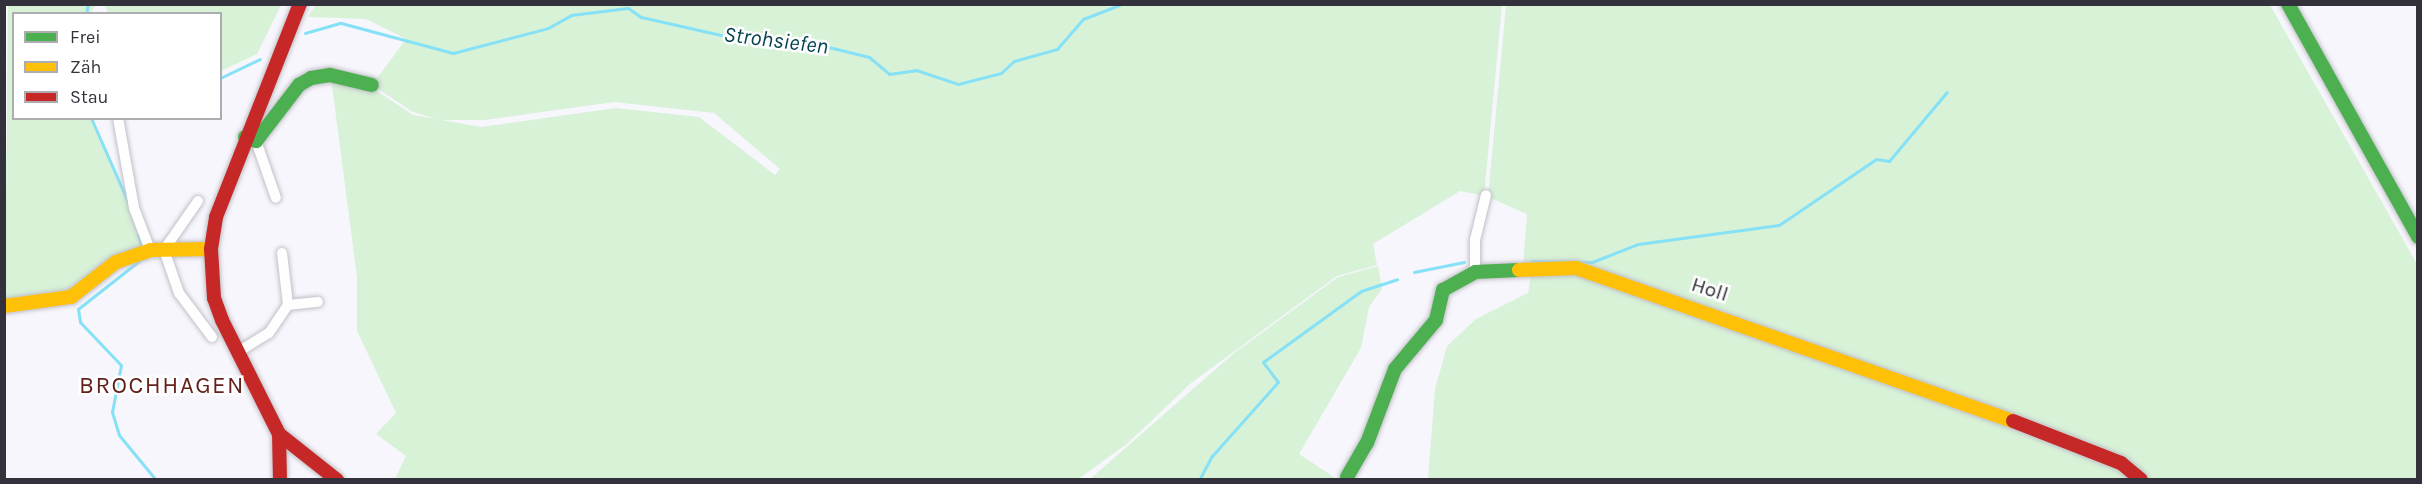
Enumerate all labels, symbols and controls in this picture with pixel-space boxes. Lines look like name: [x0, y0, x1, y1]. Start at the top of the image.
legend: [12, 12, 222, 120]
water label: Strohsiefen: [722, 21, 830, 61]
text: Frei: [70, 26, 101, 48]
text: Zäh: [70, 56, 101, 78]
text: Stau: [70, 86, 108, 108]
street label: Holl: [1688, 271, 1732, 307]
district label: BROCHHAGEN: [79, 372, 245, 400]

